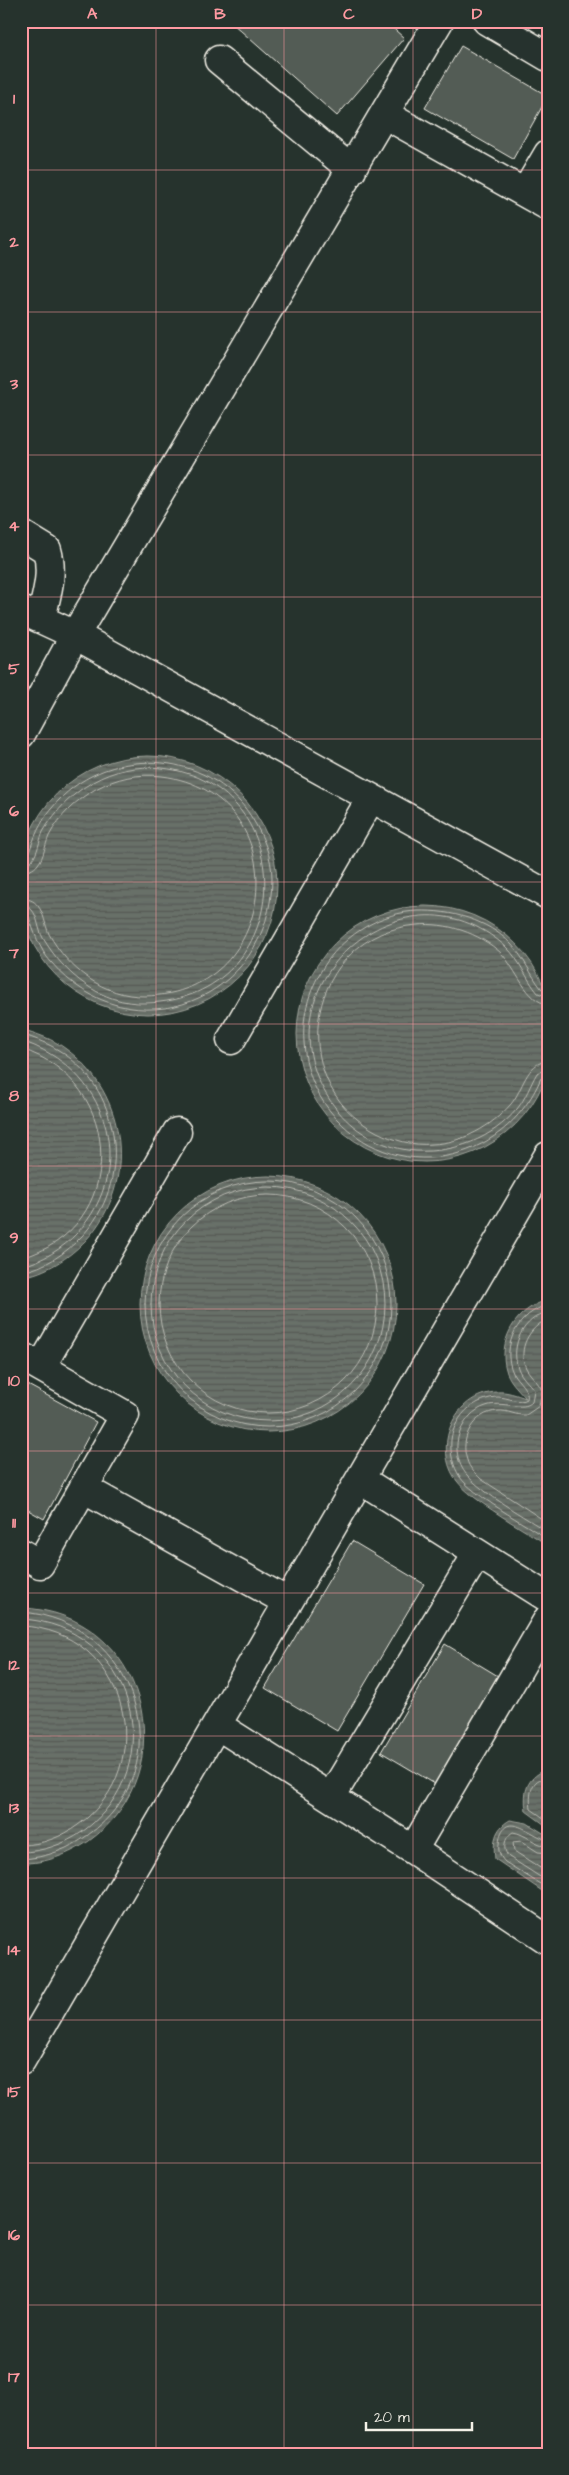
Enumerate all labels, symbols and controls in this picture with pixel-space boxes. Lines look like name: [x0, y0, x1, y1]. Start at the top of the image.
text: A: [87, 3, 98, 25]
text: B: [214, 3, 226, 25]
text: C: [343, 3, 355, 25]
text: D: [472, 3, 483, 25]
text: 1: [13, 88, 16, 110]
text: 2: [8, 231, 19, 253]
text: 3: [9, 373, 19, 395]
text: 4: [9, 515, 20, 537]
text: 5: [8, 658, 20, 680]
text: 6: [9, 800, 19, 822]
text: 7: [8, 942, 19, 964]
text: 8: [9, 1085, 20, 1107]
text: 9: [9, 1227, 19, 1249]
text: 10: [8, 1370, 20, 1392]
text: 11: [12, 1512, 17, 1534]
text: 12: [8, 1654, 20, 1676]
text: 13: [9, 1797, 20, 1819]
text: 14: [8, 1939, 21, 1961]
text: 15: [7, 2081, 21, 2103]
text: 16: [8, 2224, 20, 2246]
text: 17: [8, 2366, 20, 2388]
scale bar: [366, 2400, 473, 2432]
text: 20 m: [374, 2407, 410, 2428]

